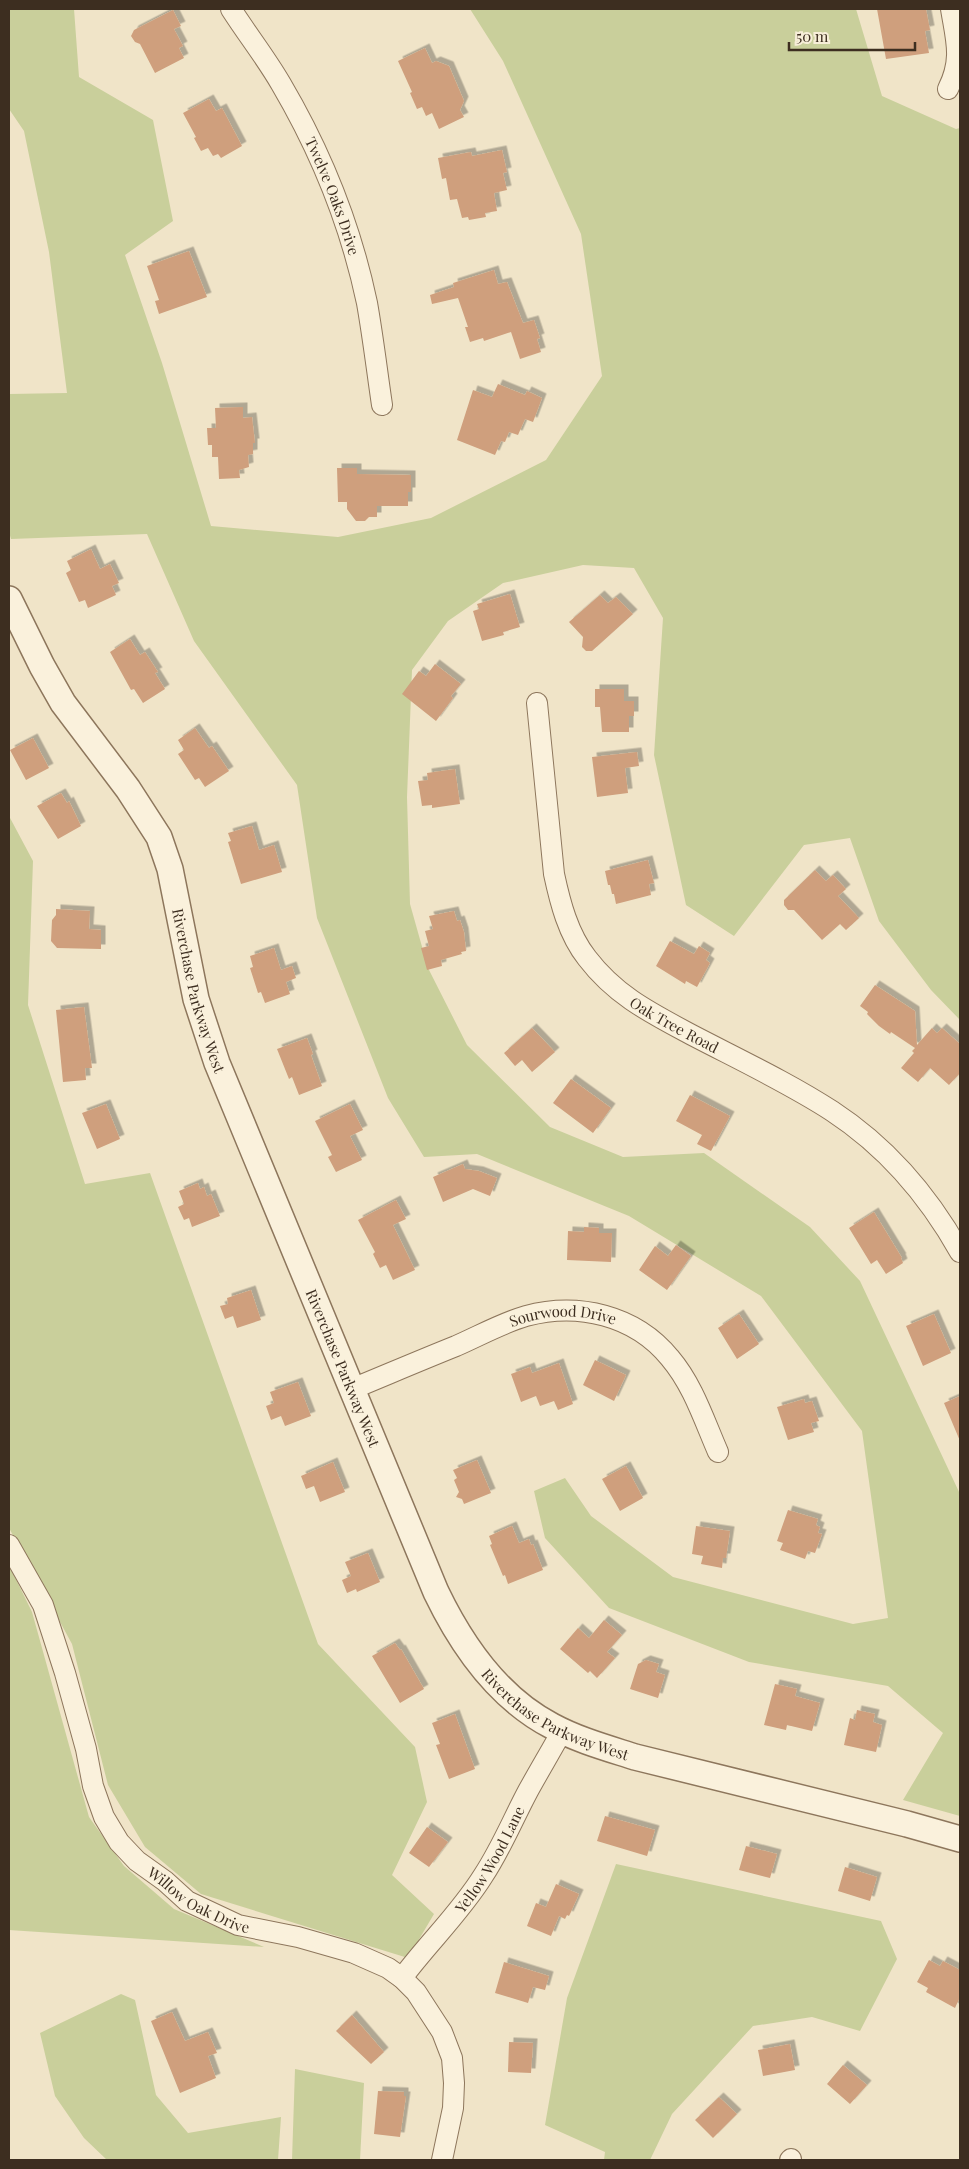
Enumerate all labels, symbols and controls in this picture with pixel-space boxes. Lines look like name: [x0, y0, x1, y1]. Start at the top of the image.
scale bar: [789, 20, 915, 52]
text: 50 m: [796, 26, 829, 46]
street label: Twelve Oaks Drive: [301, 134, 365, 258]
street label: Riverchase Parkway West: [168, 907, 230, 1076]
street label: Oak Tree Road: [626, 992, 723, 1057]
street label: Riverchase Parkway West: [302, 1286, 385, 1451]
street label: Sourwood Drive: [506, 1301, 619, 1331]
street label: Riverchase Parkway West: [477, 1664, 632, 1765]
street label: Yellow Wood Lane: [450, 1803, 529, 1918]
street label: Willow Oak Drive: [143, 1861, 251, 1937]

